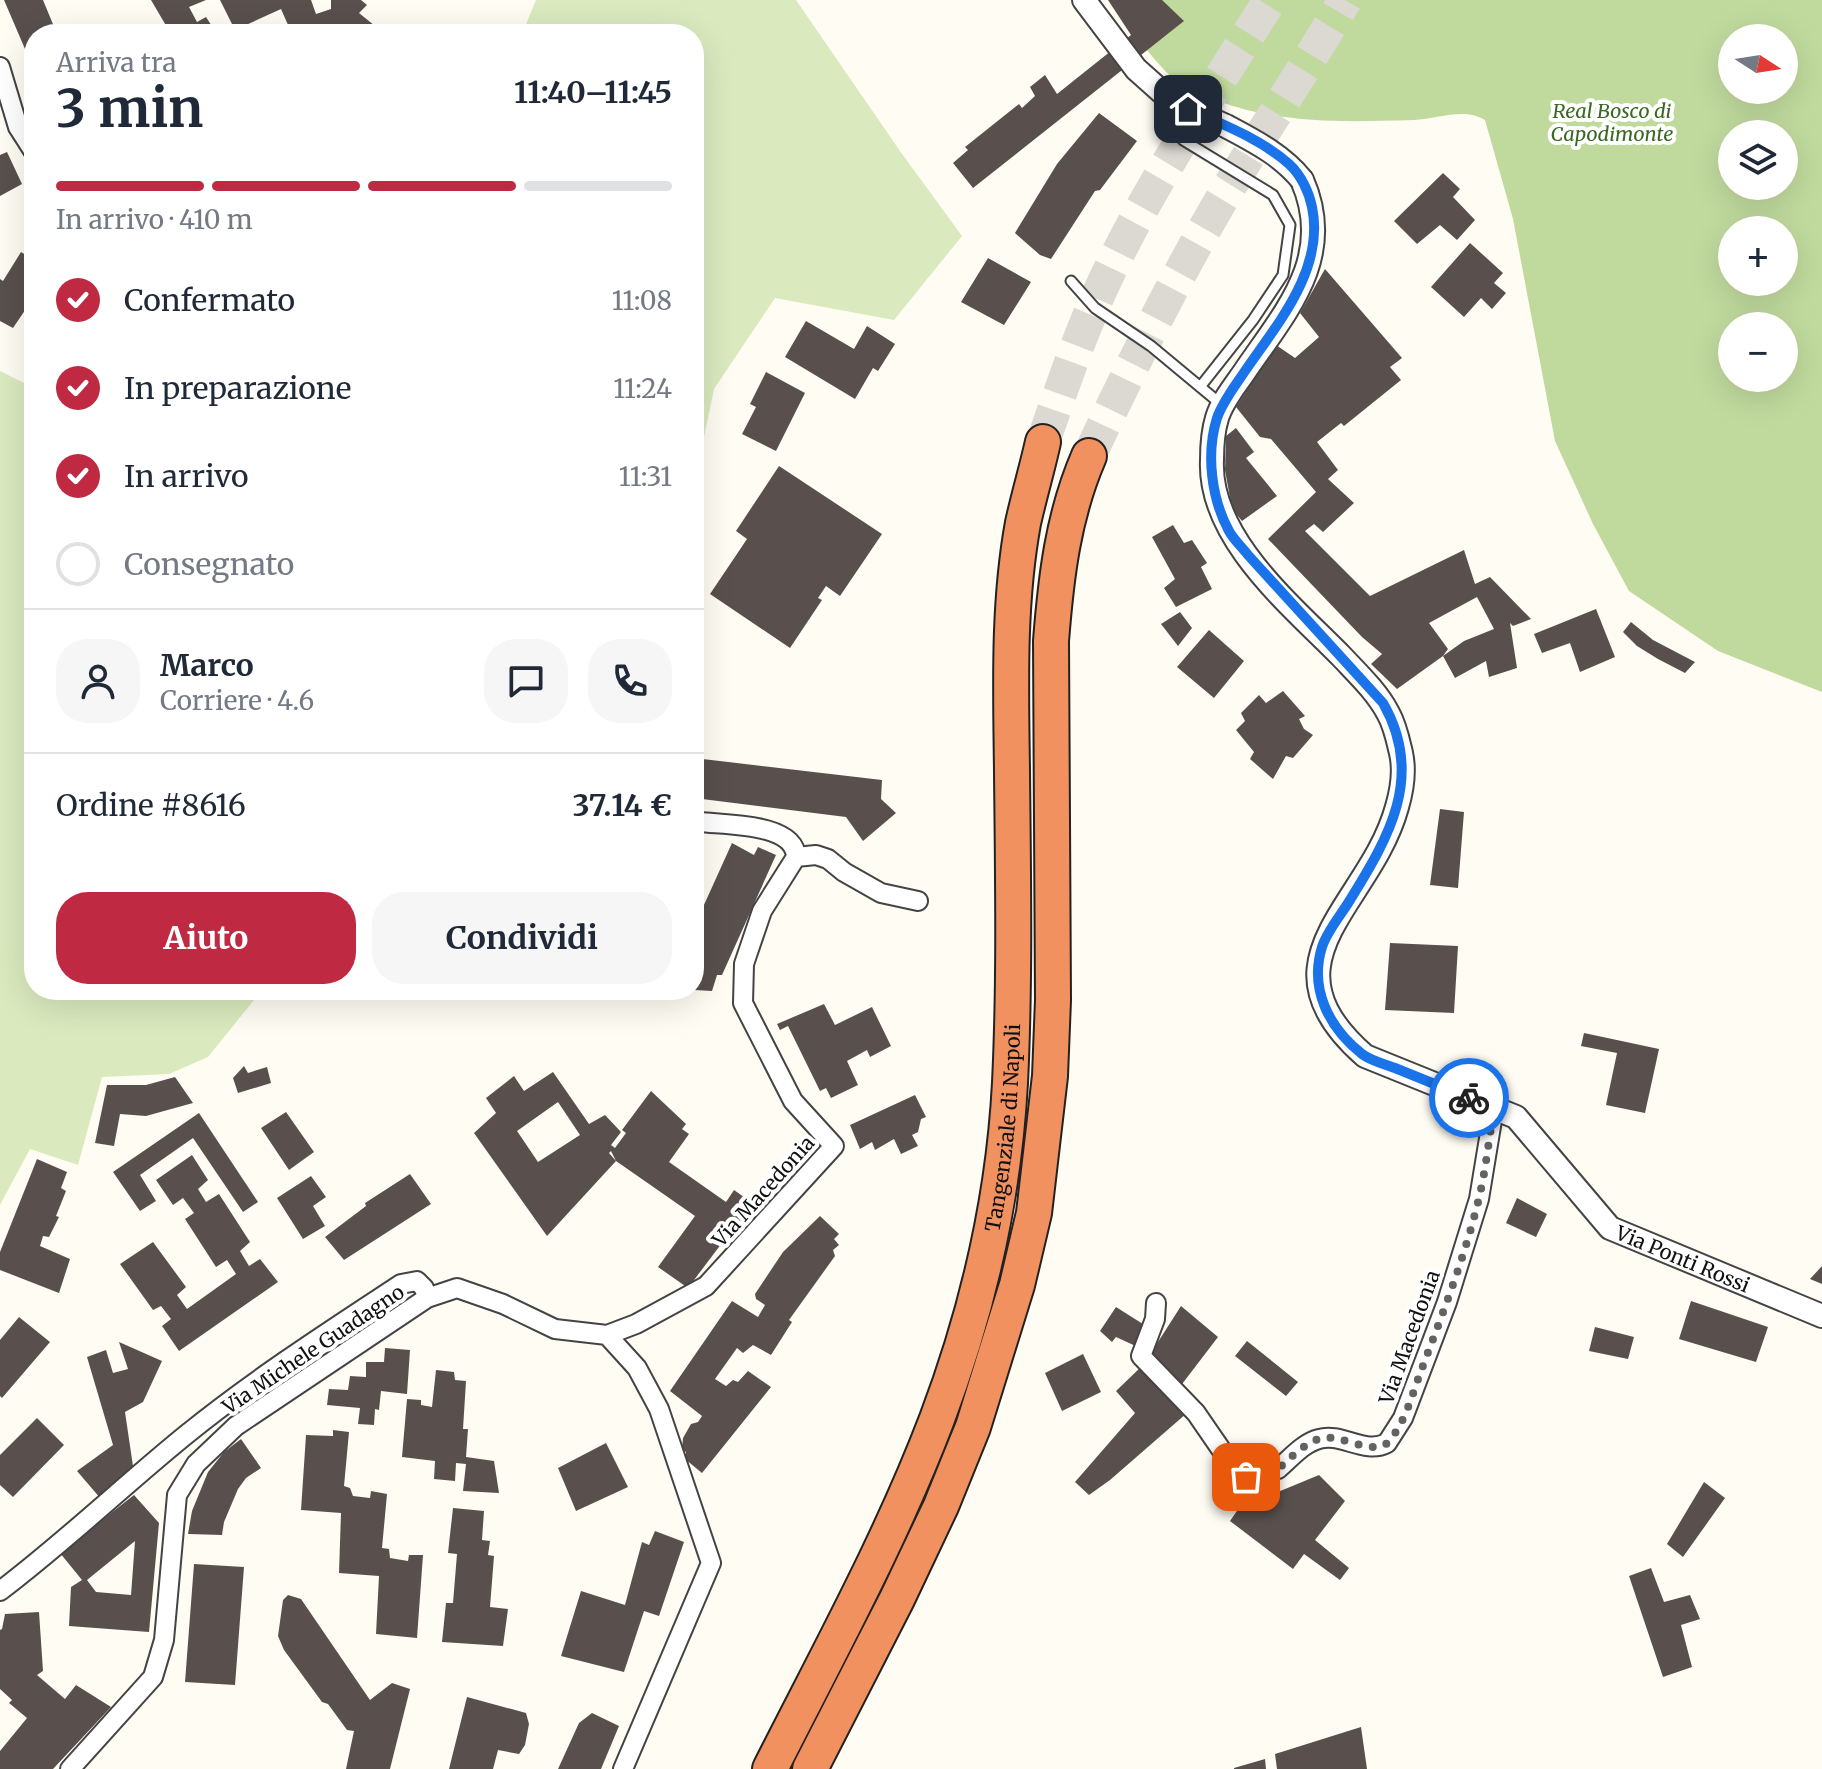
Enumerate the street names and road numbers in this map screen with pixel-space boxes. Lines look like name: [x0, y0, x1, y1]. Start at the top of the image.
street label: Tangenziale di Napoli: [979, 1023, 1025, 1234]
street label: Via Macedonia: [706, 1130, 820, 1252]
street label: Via Ponti Rossi: [1611, 1219, 1754, 1297]
street label: Via Macedonia: [1373, 1266, 1445, 1408]
street label: Via Michele Guadagno: [216, 1279, 409, 1420]

